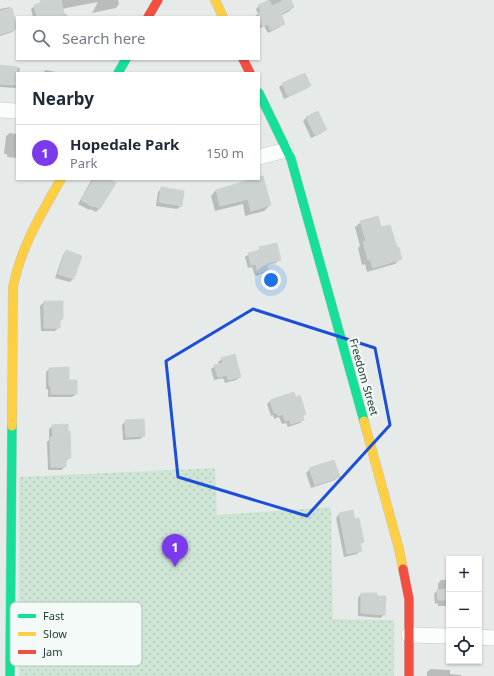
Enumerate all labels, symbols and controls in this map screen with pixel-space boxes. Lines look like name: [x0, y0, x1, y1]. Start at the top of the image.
search box: [16, 16, 260, 60]
icon: search: [30, 27, 52, 49]
text: Search here: [62, 28, 145, 48]
text: Nearby: [32, 87, 94, 110]
text: Hopedale Park: [70, 134, 179, 154]
text: 1: [41, 144, 49, 162]
text: 150 m: [206, 144, 244, 162]
text: Park: [70, 154, 97, 172]
your location: [261, 270, 281, 290]
street label: Freedom Street: [346, 336, 383, 417]
pin: 1: [162, 534, 188, 567]
map controls: [446, 556, 482, 664]
button: +: [446, 556, 482, 592]
button: −: [446, 592, 482, 628]
legend: [10, 602, 142, 666]
text: Fast: [43, 608, 64, 623]
text: Slow: [43, 626, 67, 641]
button: locate: [446, 628, 482, 664]
text: Jam: [42, 644, 62, 659]

